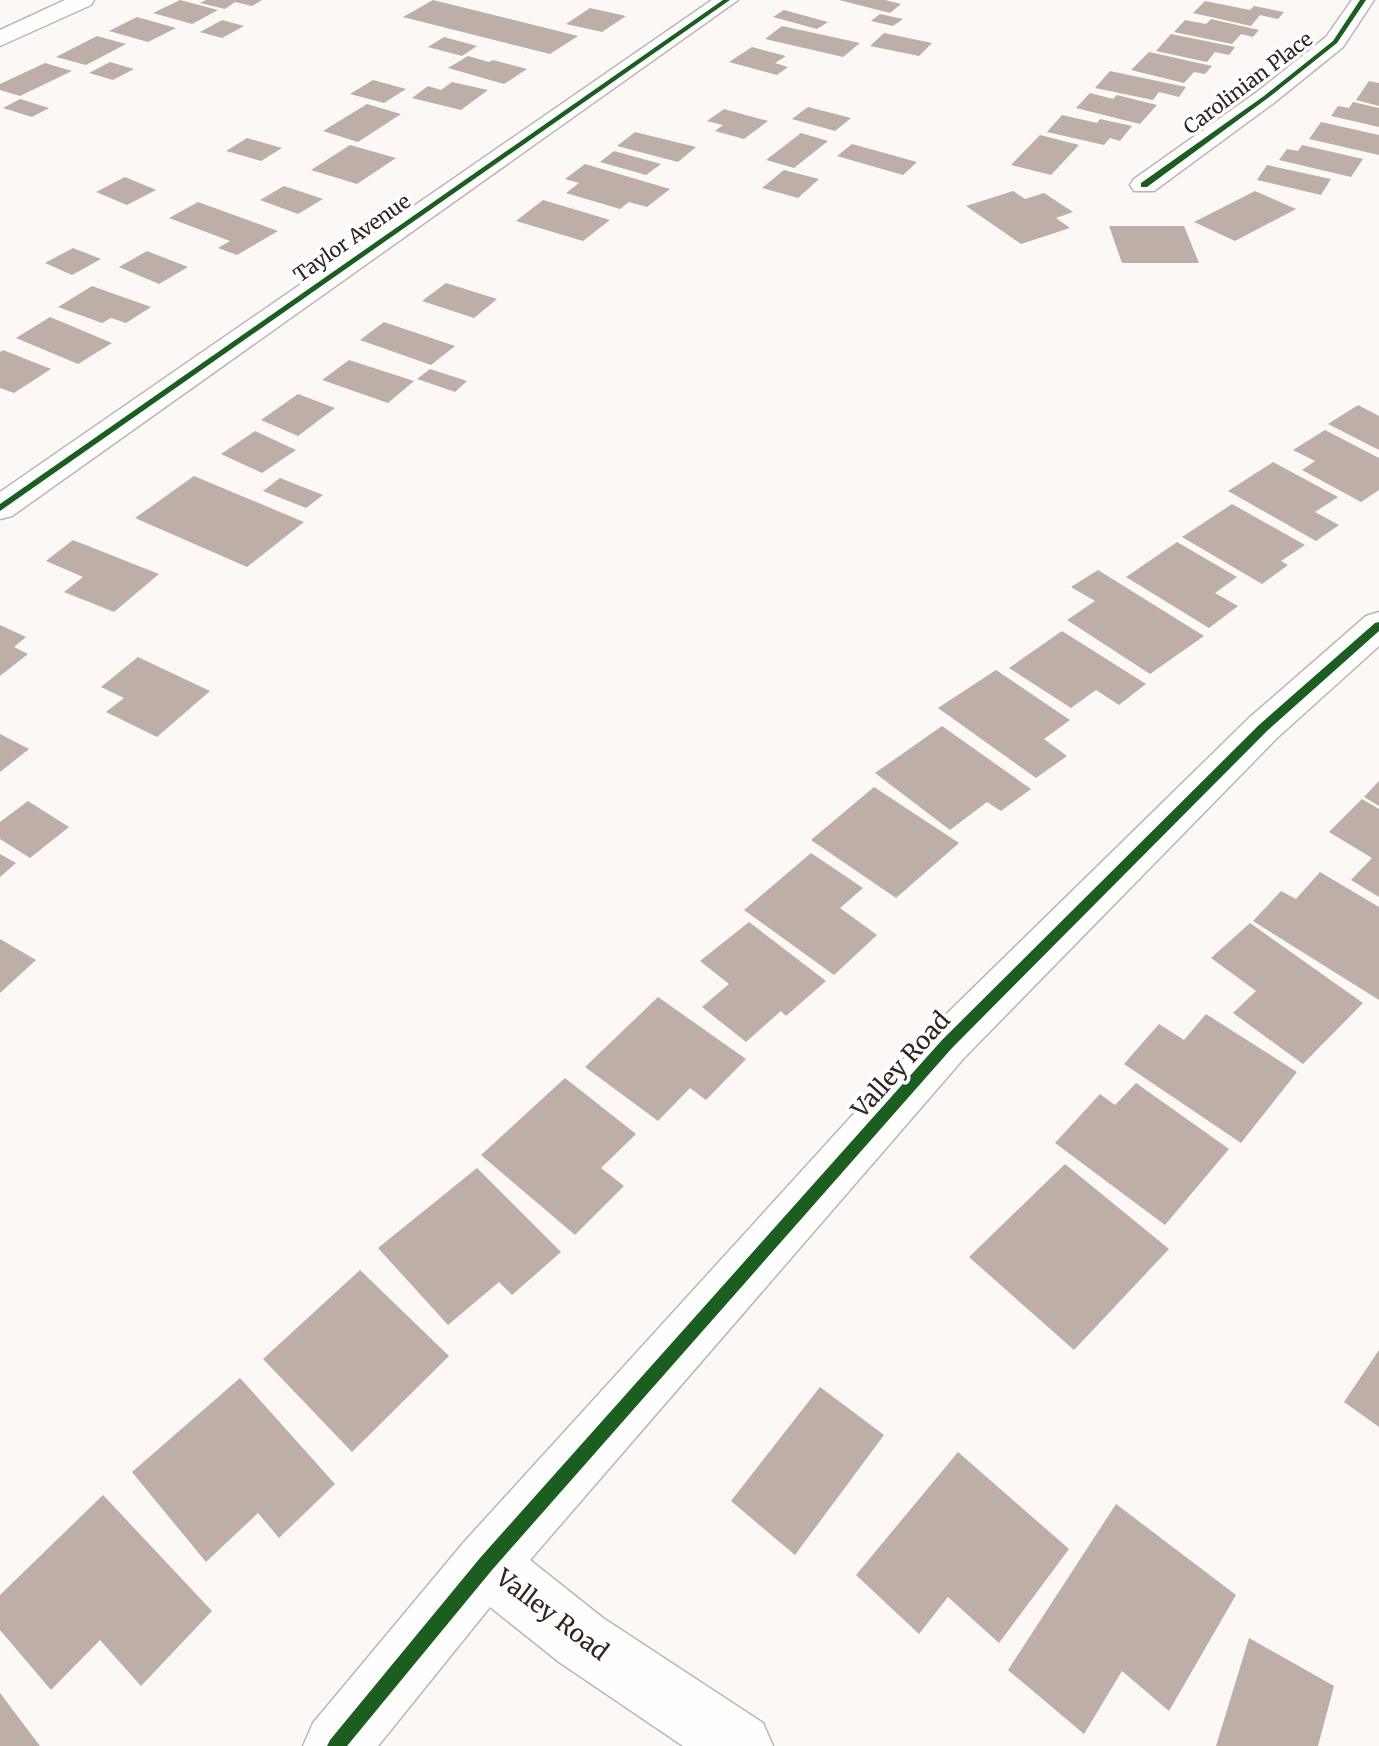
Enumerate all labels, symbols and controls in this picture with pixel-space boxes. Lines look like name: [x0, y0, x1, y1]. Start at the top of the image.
street label: Carolinian Place: [1178, 26, 1317, 139]
street label: Taylor Avenue: [289, 188, 415, 287]
street label: Valley Road: [844, 1005, 957, 1125]
street label: Valley Road: [489, 1562, 615, 1667]

